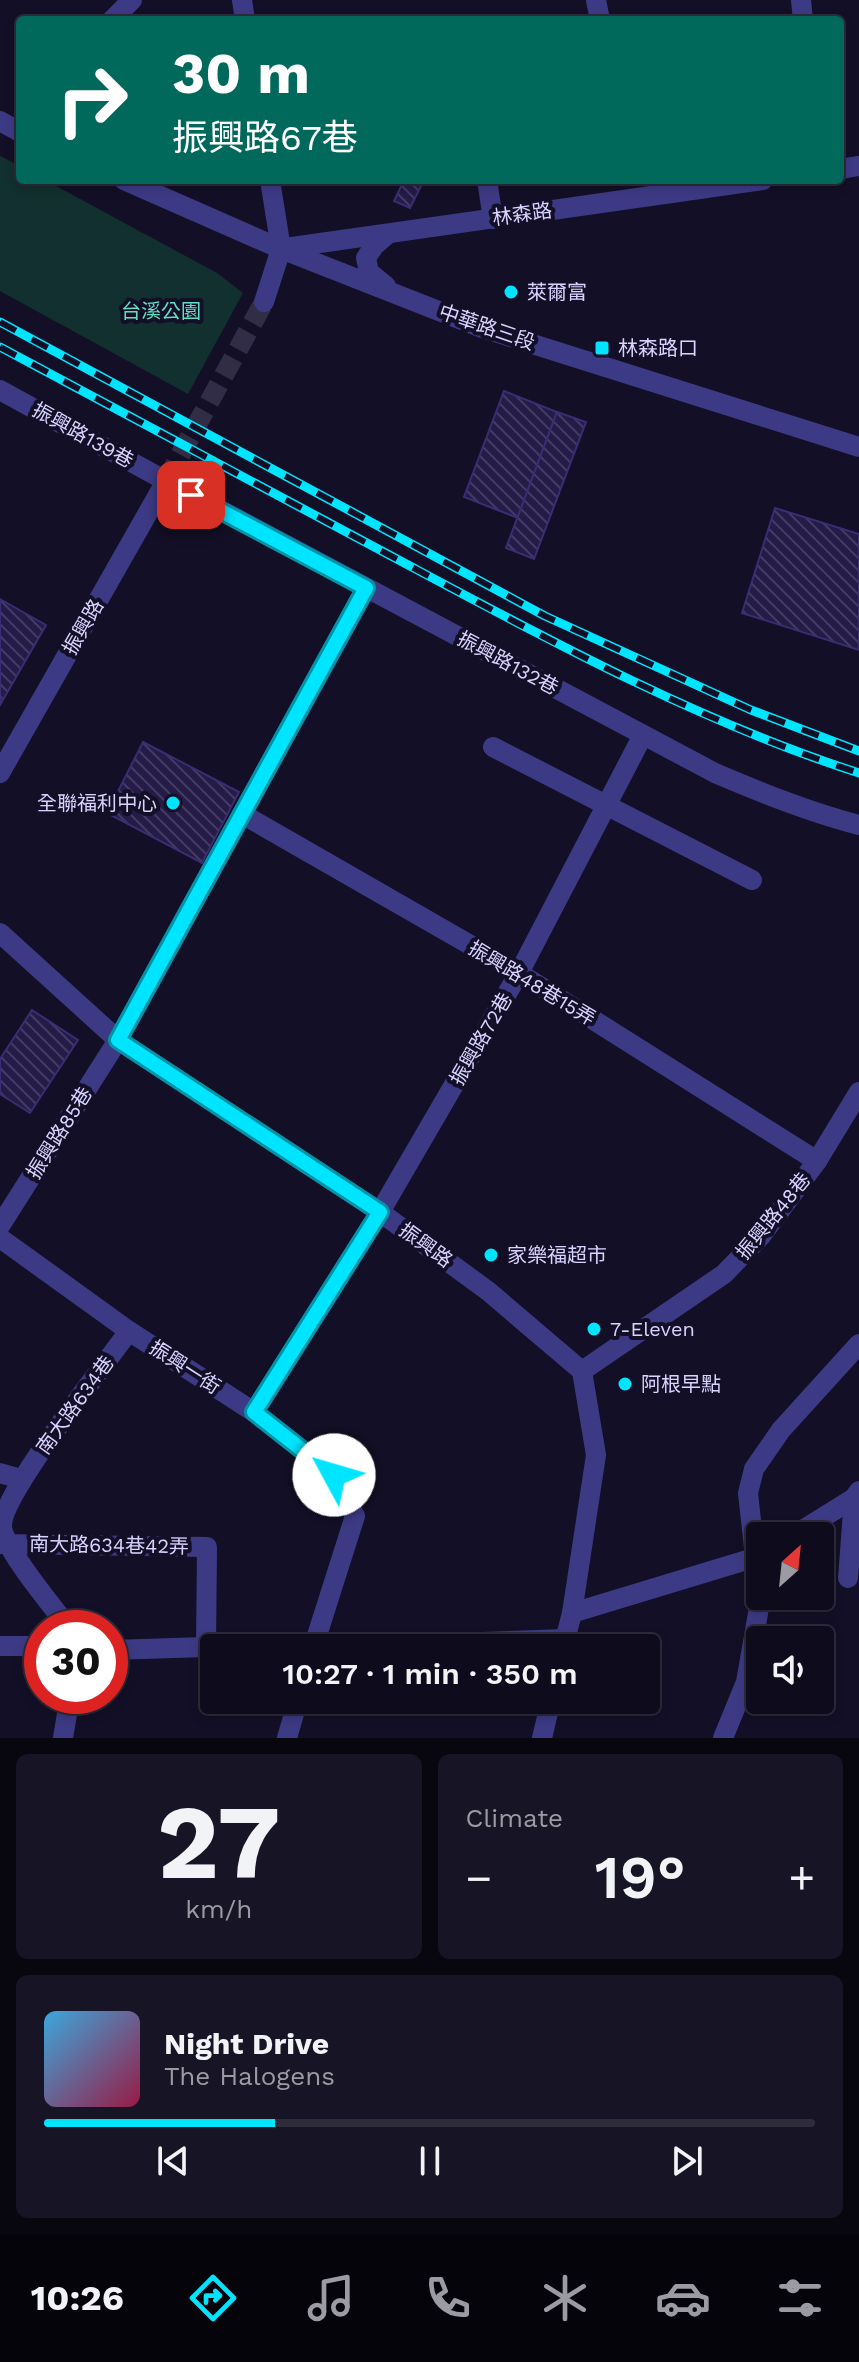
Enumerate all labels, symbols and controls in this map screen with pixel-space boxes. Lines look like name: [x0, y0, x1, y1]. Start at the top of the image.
text: 30 m: [172, 41, 310, 107]
icon: right: [40, 48, 144, 152]
text: 振興路67巷: [172, 117, 358, 159]
street label: 林森路: [491, 198, 553, 230]
place label: 萊爾富: [527, 280, 587, 304]
marker: 萊爾富: [502, 283, 520, 301]
park label: 台溪公園: [121, 299, 201, 323]
street label: 中華路三段: [436, 299, 538, 355]
place label: 林森路口: [618, 336, 698, 360]
marker: 林森路口: [593, 339, 611, 357]
street label: 振興路139巷: [28, 397, 138, 473]
pin: [157, 461, 225, 529]
icon: arrive: [169, 473, 213, 517]
street label: 振興路: [58, 595, 108, 659]
street label: 振興路132巷: [453, 626, 563, 700]
place label: 全聯福利中心: [37, 791, 157, 815]
marker: 全聯福利中心: [164, 794, 182, 812]
street label: 振興路48巷15弄: [464, 936, 600, 1030]
street label: 振興路72巷: [445, 988, 517, 1090]
street label: 振興路85巷: [21, 1083, 97, 1183]
street label: 振興路48巷: [731, 1168, 815, 1264]
street label: 振興路: [395, 1218, 457, 1272]
place label: 家樂福超市: [507, 1243, 607, 1267]
marker: 家樂福超市: [482, 1246, 500, 1264]
place label: 7-Eleven: [610, 1317, 695, 1341]
marker: 7-Eleven: [585, 1320, 603, 1338]
street label: 振興一街: [145, 1335, 225, 1399]
street label: 南大路634巷: [31, 1351, 119, 1459]
place label: 阿根早點: [641, 1372, 721, 1396]
marker: 阿根早點: [616, 1375, 634, 1393]
position arrow: [292, 1433, 376, 1517]
north arrow: [746, 1522, 834, 1610]
map controls: [746, 1522, 834, 1714]
street label: 南大路634巷42弄: [29, 1532, 189, 1558]
speed limit sign: 30: [24, 1610, 128, 1714]
button: sound: [746, 1626, 834, 1714]
text: 10:27 · 1 min · 350 m: [282, 1656, 578, 1691]
text: 27: [157, 1781, 280, 1903]
text: Climate: [466, 1803, 563, 1833]
text: 19°: [595, 1842, 686, 1913]
text: −: [466, 1852, 492, 1904]
text: +: [788, 1852, 815, 1904]
text: km/h: [185, 1894, 252, 1924]
text: Night Drive: [164, 2026, 329, 2061]
text: The Halogens: [164, 2061, 335, 2091]
icon: previous: [151, 2139, 195, 2183]
icon: pause: [408, 2139, 452, 2183]
icon: next: [665, 2139, 709, 2183]
icon: directions: [185, 2270, 241, 2326]
icon: music: [303, 2270, 359, 2326]
icon: phone: [420, 2270, 476, 2326]
icon: climate: [537, 2270, 593, 2326]
icon: car: [655, 2270, 711, 2326]
icon: filters: [772, 2270, 828, 2326]
text: 10:26: [31, 2277, 124, 2319]

